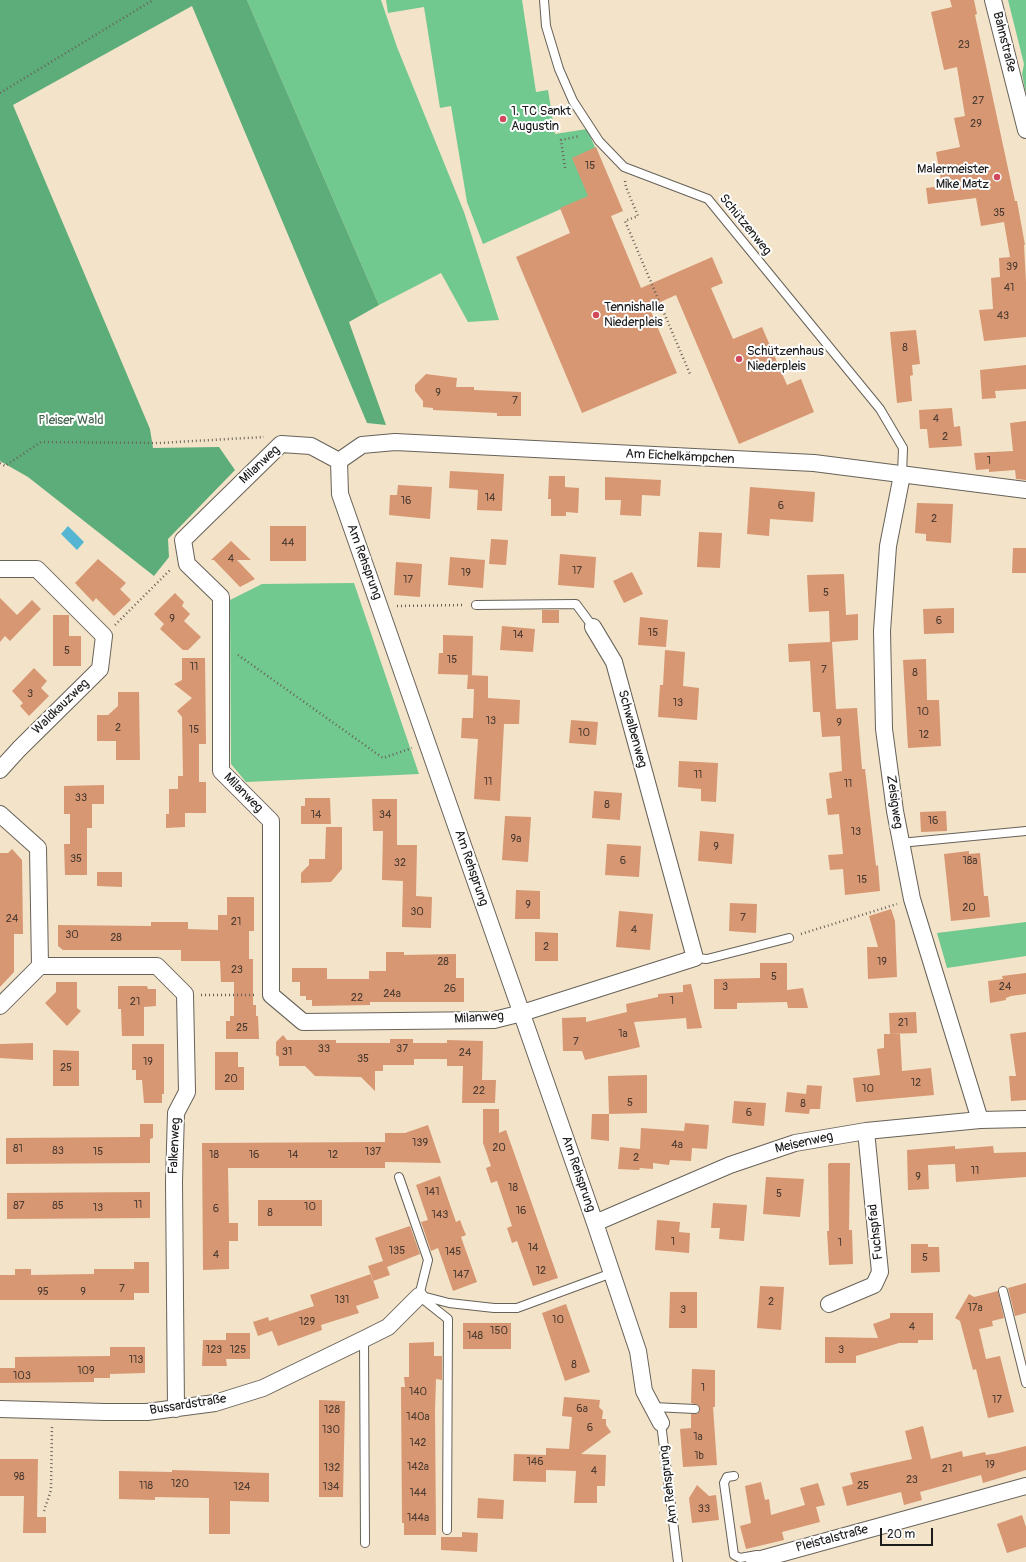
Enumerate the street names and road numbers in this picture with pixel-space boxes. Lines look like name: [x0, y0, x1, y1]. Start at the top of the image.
street label: Bahnstraße: [989, 10, 1019, 74]
street label: Schützenweg: [716, 191, 774, 259]
street label: Milanweg: [237, 442, 283, 488]
street label: Am Eichelkämpchen: [625, 446, 735, 468]
street label: Am Rehsprung: [343, 522, 385, 602]
street label: Waldkauzweg: [29, 676, 93, 738]
street label: Schwalbenweg: [614, 688, 650, 770]
street label: Milanweg: [220, 770, 266, 816]
street label: Zeisigweg: [883, 774, 905, 830]
street label: Am Rehsprung: [451, 828, 491, 908]
street label: Milanweg: [454, 1008, 504, 1028]
street label: Falkenweg: [166, 1117, 184, 1175]
street label: Meisenweg: [773, 1129, 835, 1157]
street label: Am Rehsprung: [558, 1134, 598, 1214]
street label: Fuchspfad: [865, 1203, 887, 1261]
street label: Bussardstraße: [148, 1391, 228, 1419]
street label: Am Rehsprung: [656, 1445, 682, 1525]
street label: Pleistalstraße: [794, 1522, 870, 1556]

